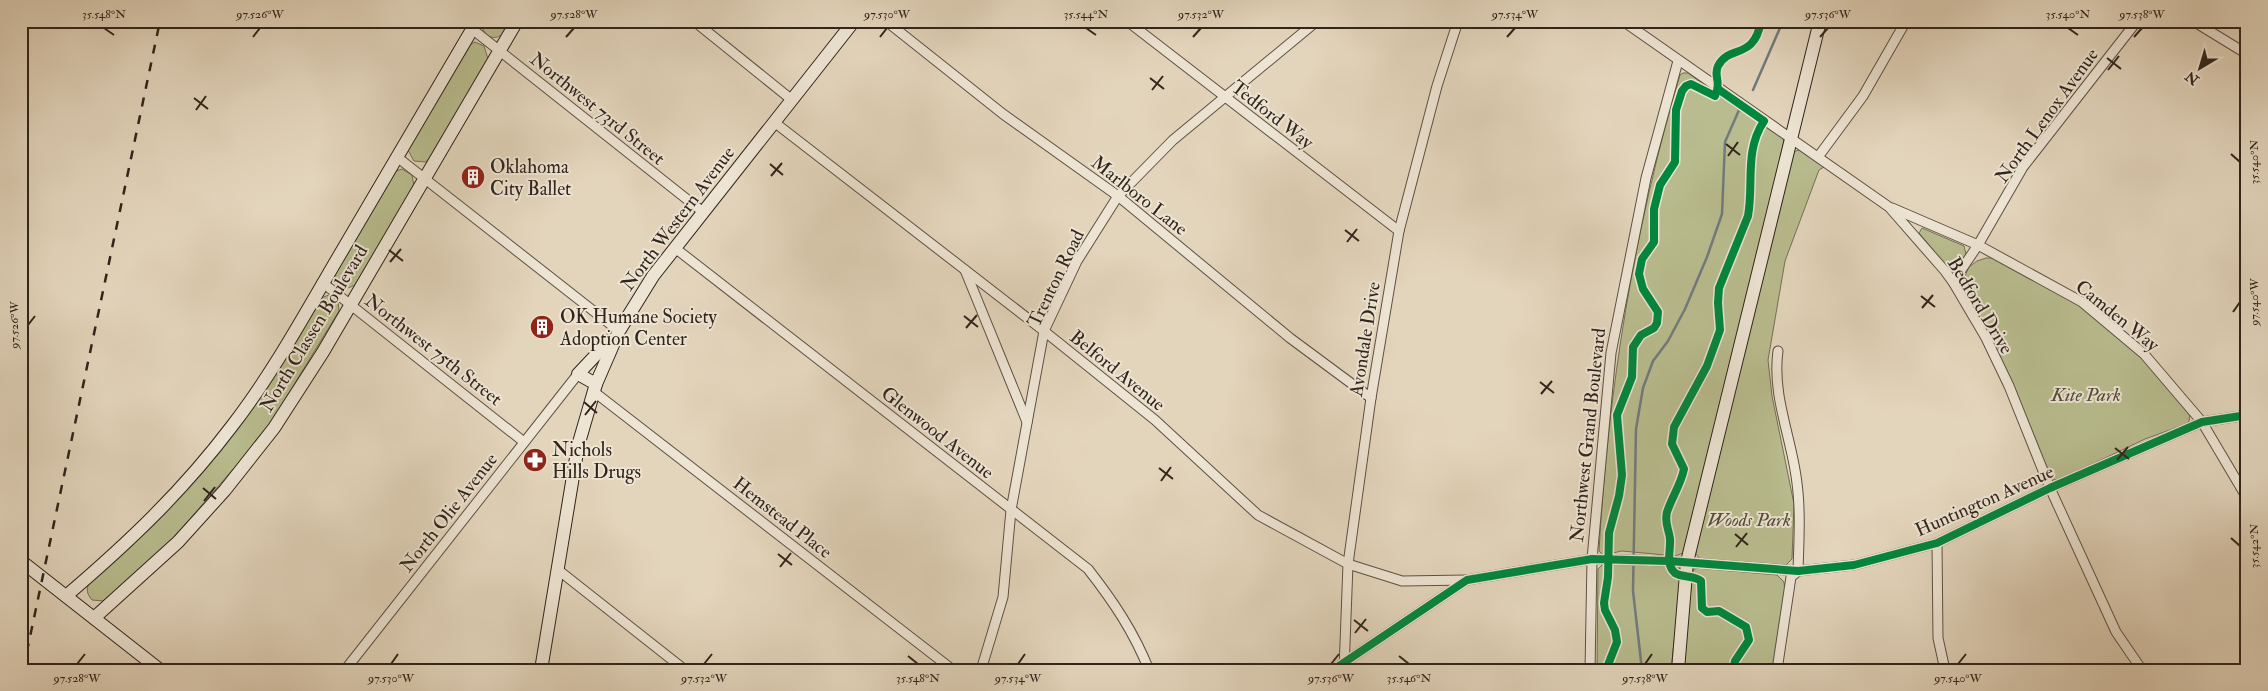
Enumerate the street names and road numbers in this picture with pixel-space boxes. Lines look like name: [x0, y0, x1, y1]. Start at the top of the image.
street label: North Lenox Avenue: [1990, 43, 2104, 188]
street label: Northwest 73rd Street: [525, 47, 670, 171]
street label: Tedford Way: [1226, 75, 1319, 155]
street label: North Western Avenue: [616, 141, 740, 296]
street label: Marlboro Lane: [1086, 151, 1192, 241]
street label: Trenton Road: [1022, 225, 1090, 331]
street label: North Classen Boulevard: [254, 240, 374, 416]
street label: Bedford Drive: [1942, 253, 2018, 358]
street label: Camden Way: [2071, 275, 2165, 357]
street label: Avondale Drive: [1344, 280, 1386, 399]
street label: Northwest 75th Street: [360, 289, 507, 411]
street label: Belford Avenue: [1065, 325, 1170, 417]
street label: Northwest Grand Boulevard: [1565, 326, 1611, 543]
street label: Glenwood Avenue: [876, 381, 999, 484]
street label: North Olie Avenue: [395, 448, 503, 577]
street label: Huntington Avenue: [1911, 460, 2058, 542]
street label: Hemstead Place: [728, 472, 837, 564]

